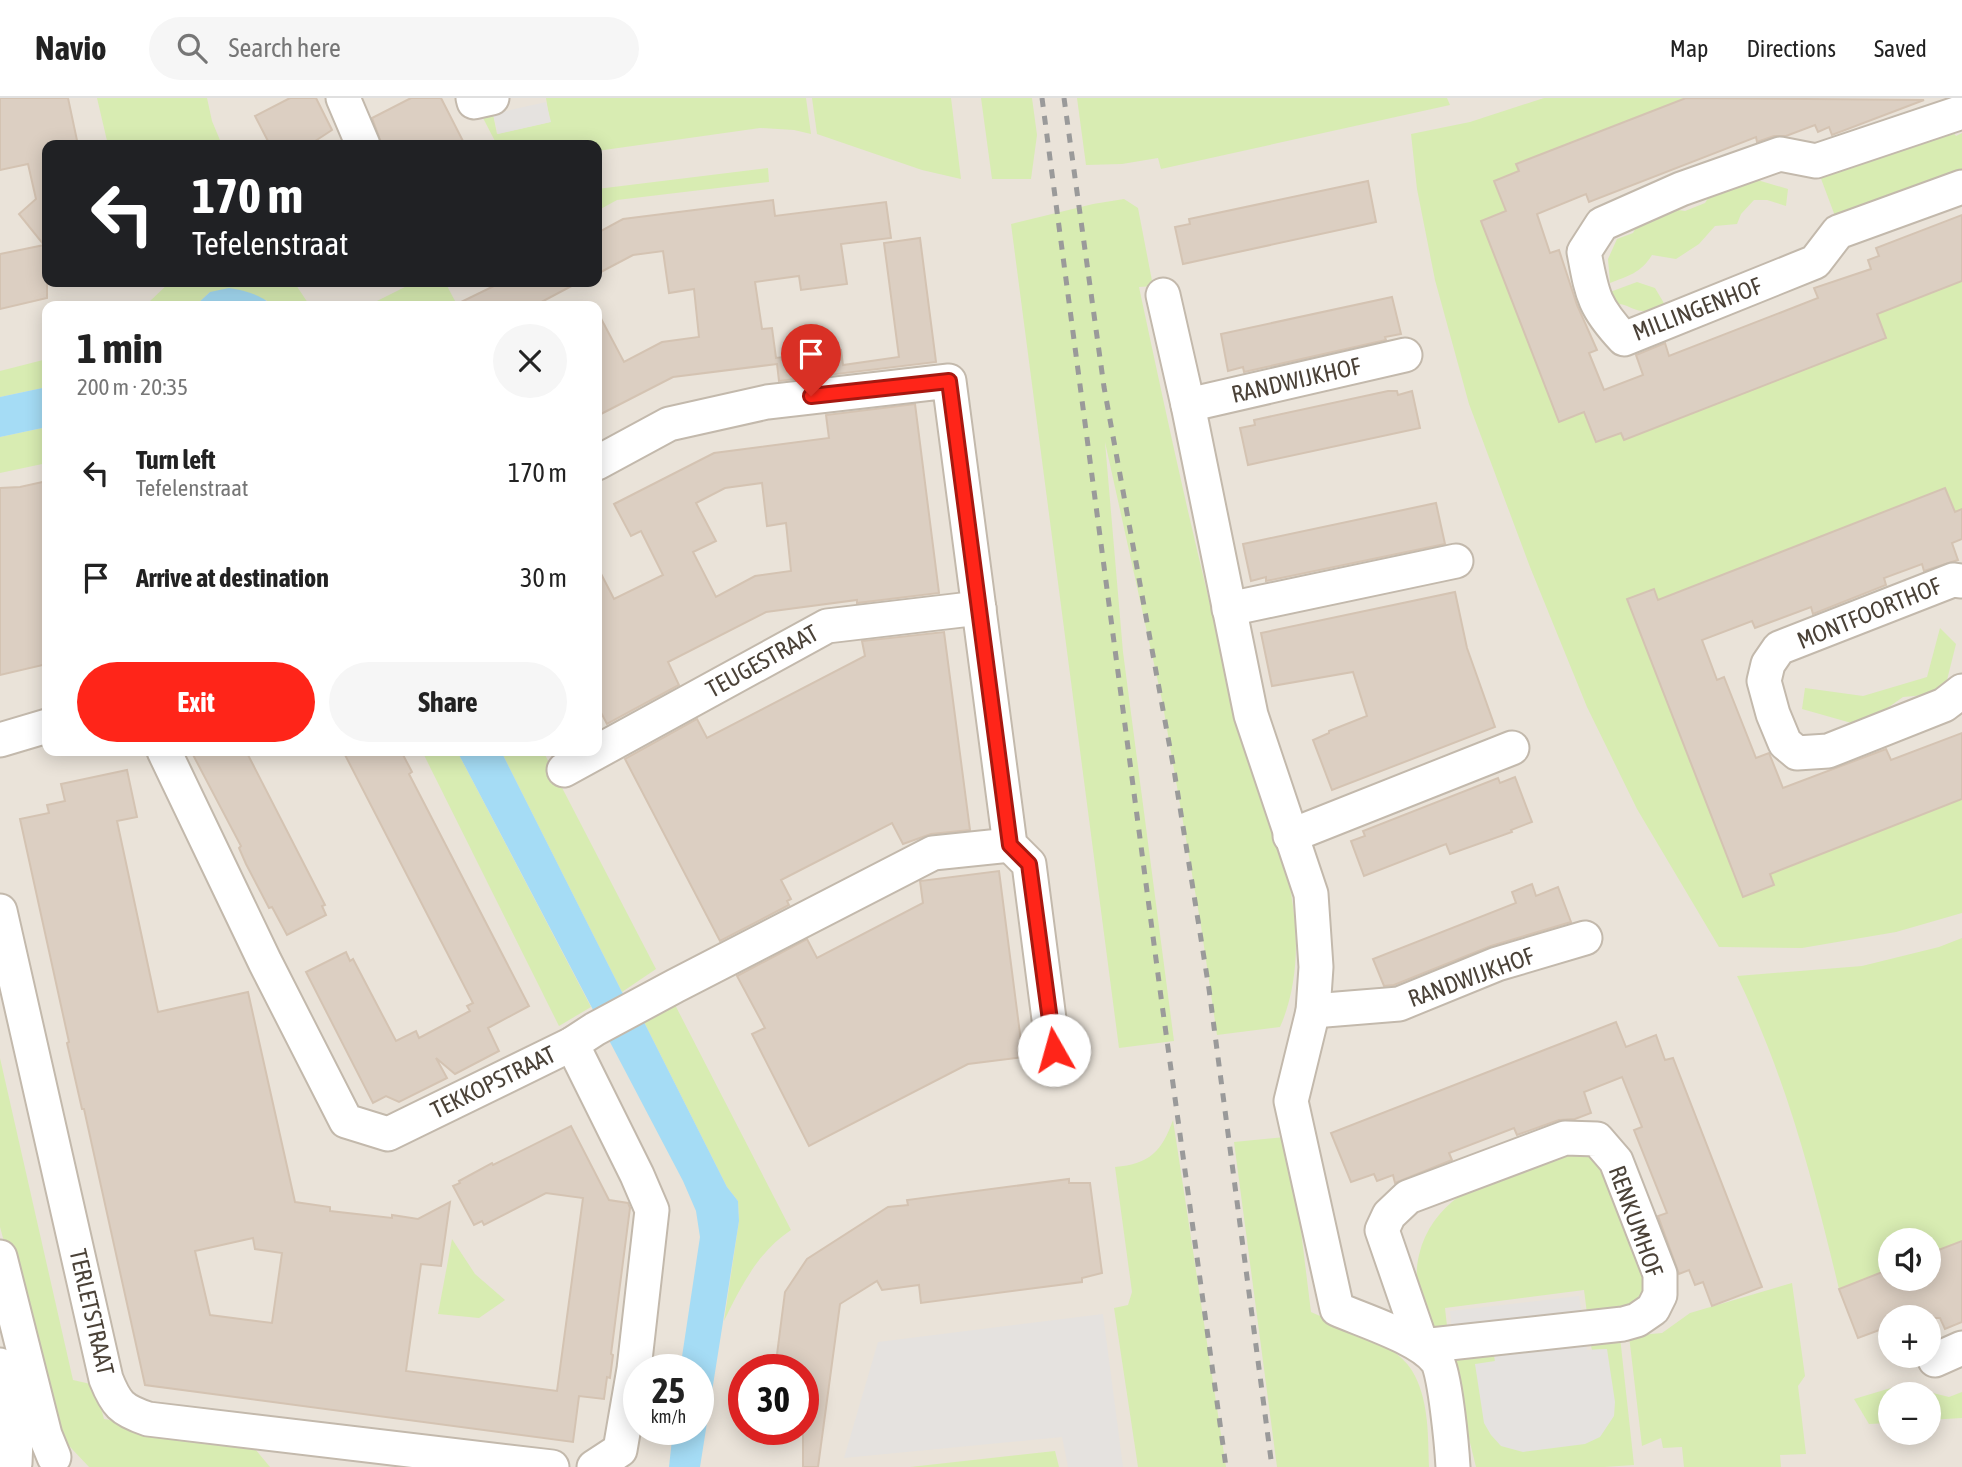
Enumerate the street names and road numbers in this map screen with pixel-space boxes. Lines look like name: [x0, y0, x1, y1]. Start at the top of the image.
street label: MILLINGENHOF: [1629, 272, 1766, 346]
street label: RANDWIJKHOF: [1229, 352, 1364, 408]
street label: MONTFOORTHOF: [1793, 572, 1945, 654]
street label: TEUGESTRAAT: [701, 619, 823, 703]
street label: RANDWIJKHOF: [1404, 942, 1538, 1012]
street label: TEKKOPSTRAAT: [426, 1040, 560, 1124]
street label: RENKUMHOF: [1603, 1162, 1669, 1280]
street label: TERLETSTRAAT: [64, 1246, 120, 1378]

